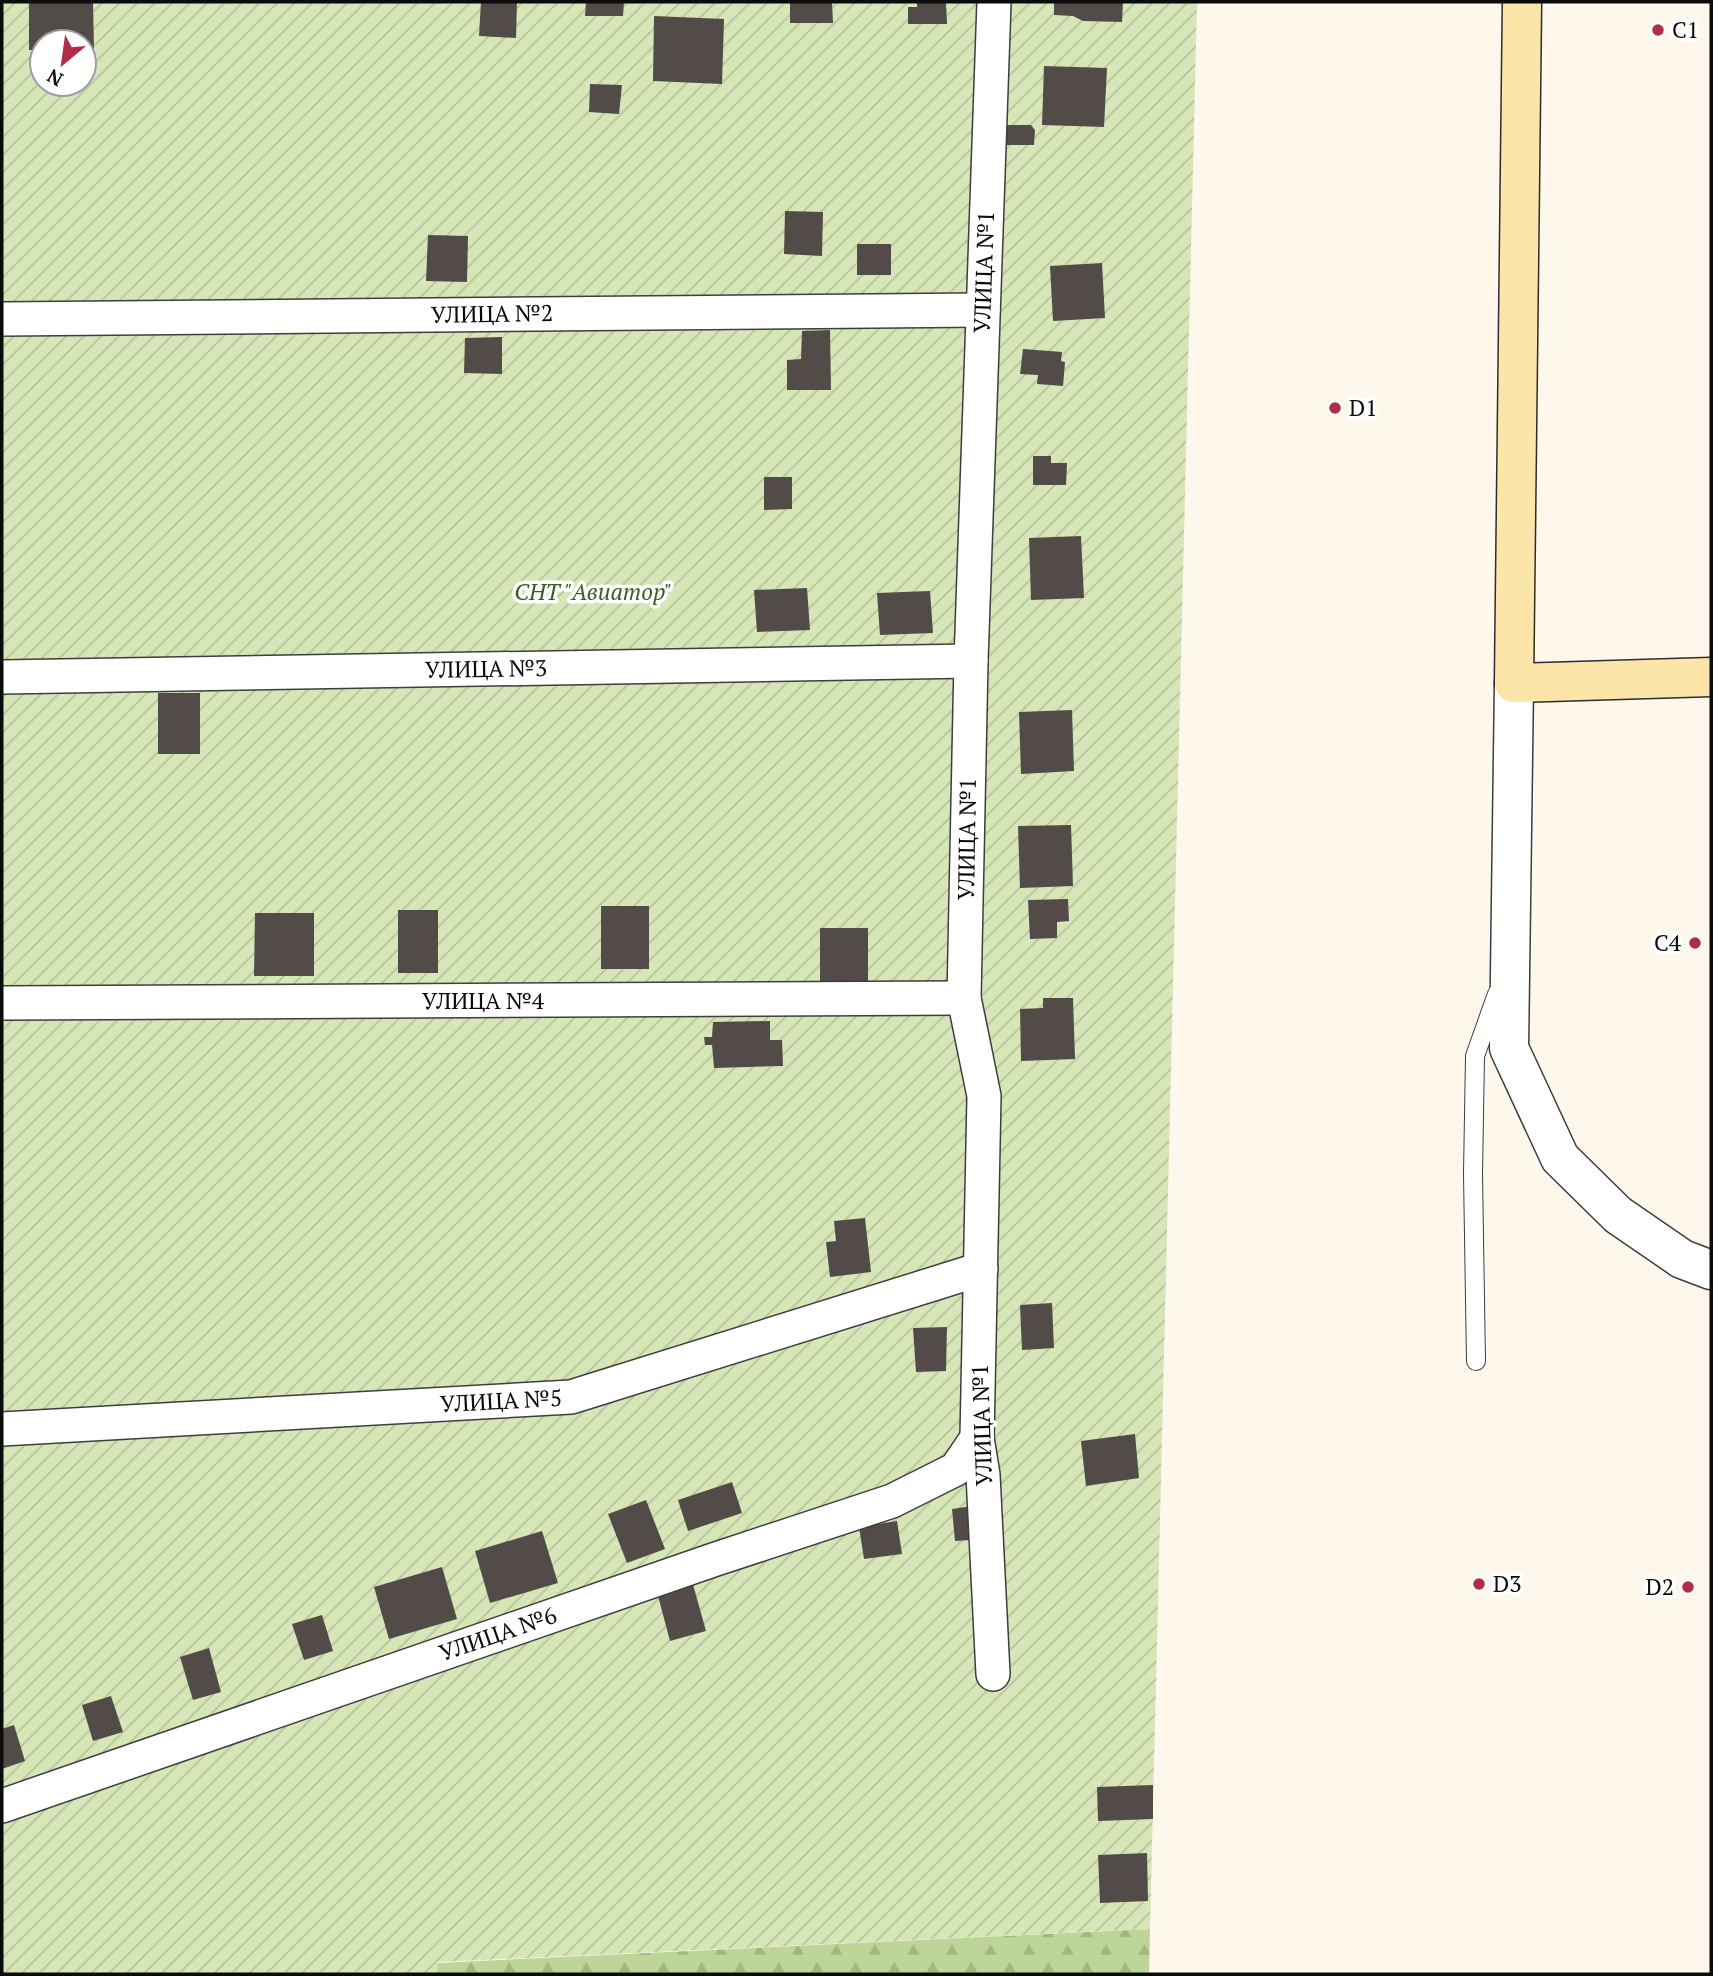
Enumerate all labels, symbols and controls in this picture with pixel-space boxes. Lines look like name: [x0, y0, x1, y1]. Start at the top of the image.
place label: C1: [1672, 14, 1699, 45]
marker: C1: [1650, 22, 1666, 38]
north arrow: [28, 28, 98, 98]
text: N: [42, 64, 67, 93]
street label: УЛИЦА №1: [966, 210, 1001, 334]
street label: УЛИЦА №2: [431, 297, 553, 330]
place label: D1: [1349, 392, 1378, 423]
marker: D1: [1327, 400, 1343, 416]
park label: СНТ "Авиатор": [514, 576, 672, 607]
street label: УЛИЦА №3: [425, 652, 547, 685]
street label: УЛИЦА №1: [950, 778, 983, 900]
place label: C4: [1654, 927, 1682, 958]
marker: C4: [1687, 935, 1703, 951]
street label: УЛИЦА №4: [422, 985, 545, 1016]
street label: УЛИЦА №1: [964, 1363, 999, 1487]
street label: УЛИЦА №5: [439, 1382, 563, 1419]
place label: D3: [1493, 1568, 1522, 1599]
place label: D2: [1645, 1571, 1674, 1602]
marker: D3: [1471, 1576, 1487, 1592]
marker: D2: [1680, 1579, 1696, 1595]
street label: УЛИЦА №6: [435, 1599, 561, 1668]

